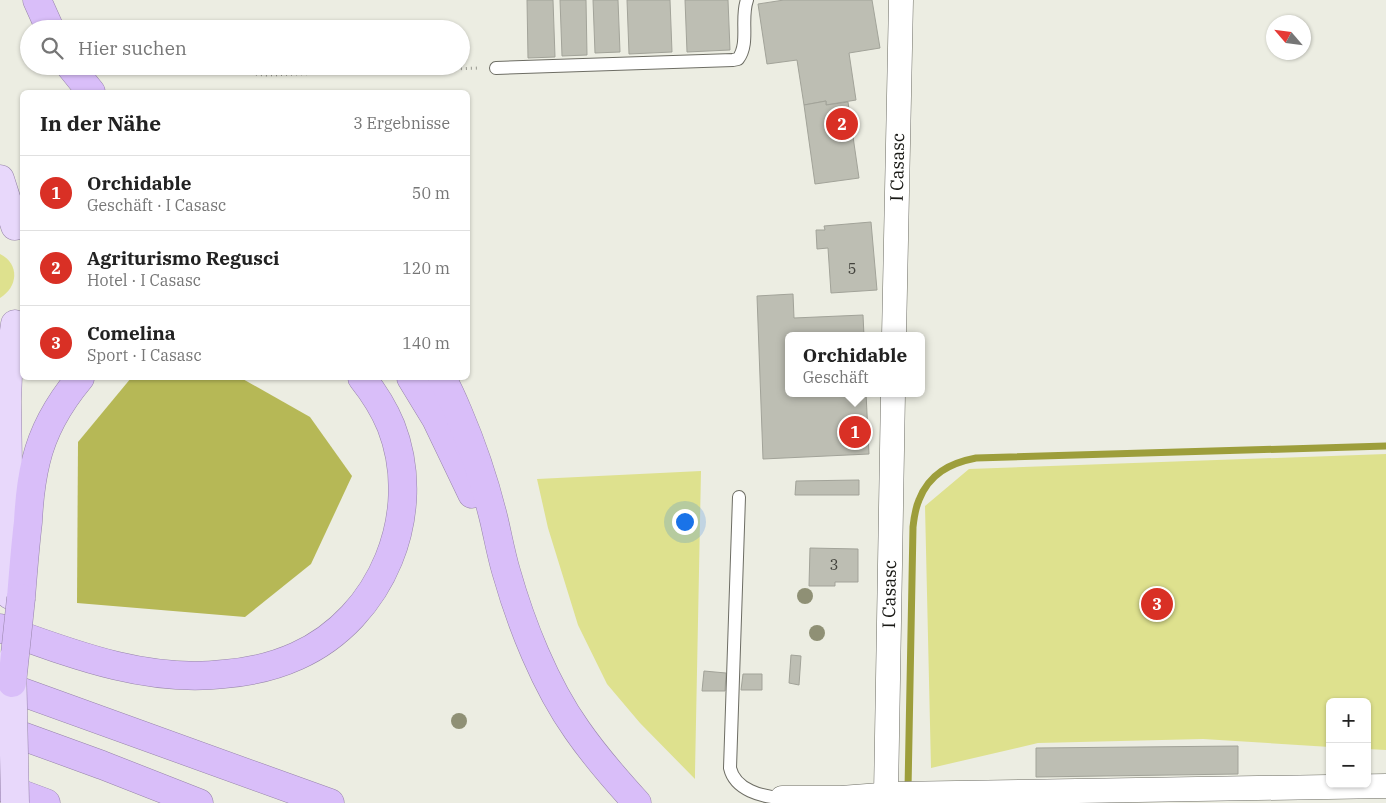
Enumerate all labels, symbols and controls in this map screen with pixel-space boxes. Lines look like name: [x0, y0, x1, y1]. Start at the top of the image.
north arrow: [1266, 15, 1311, 60]
search box: [20, 20, 470, 75]
icon: search: [38, 34, 66, 62]
text: Hier suchen: [78, 36, 187, 60]
pin: 2: [826, 105, 858, 143]
text: In der Nähe: [40, 109, 161, 137]
text: 3 Ergebnisse: [353, 113, 450, 133]
street label: I Casasc: [885, 133, 909, 202]
text: Orchidable: [87, 171, 191, 195]
text: 1: [51, 183, 61, 203]
text: 50 m: [412, 183, 450, 203]
text: Geschäft · I Casasc: [87, 195, 226, 215]
text: Agriturismo Regusci: [87, 246, 279, 270]
text: 2: [51, 258, 61, 278]
text: 120 m: [402, 258, 450, 278]
house number: 5: [847, 259, 857, 278]
text: Hotel · I Casasc: [87, 270, 201, 290]
text: Comelina: [87, 321, 176, 345]
popup: [785, 332, 925, 397]
text: 3: [51, 333, 61, 353]
text: 140 m: [402, 333, 450, 353]
text: Orchidable: [803, 343, 907, 367]
text: Sport · I Casasc: [87, 345, 202, 365]
text: Geschäft: [803, 367, 869, 387]
pin: 1: [839, 413, 871, 451]
your location: [672, 509, 698, 535]
house number: 3: [829, 555, 839, 574]
street label: I Casasc: [877, 560, 901, 628]
pin: 3: [1141, 585, 1173, 623]
map controls: [1326, 698, 1371, 788]
button: +: [1326, 698, 1371, 743]
button: −: [1326, 743, 1371, 788]

